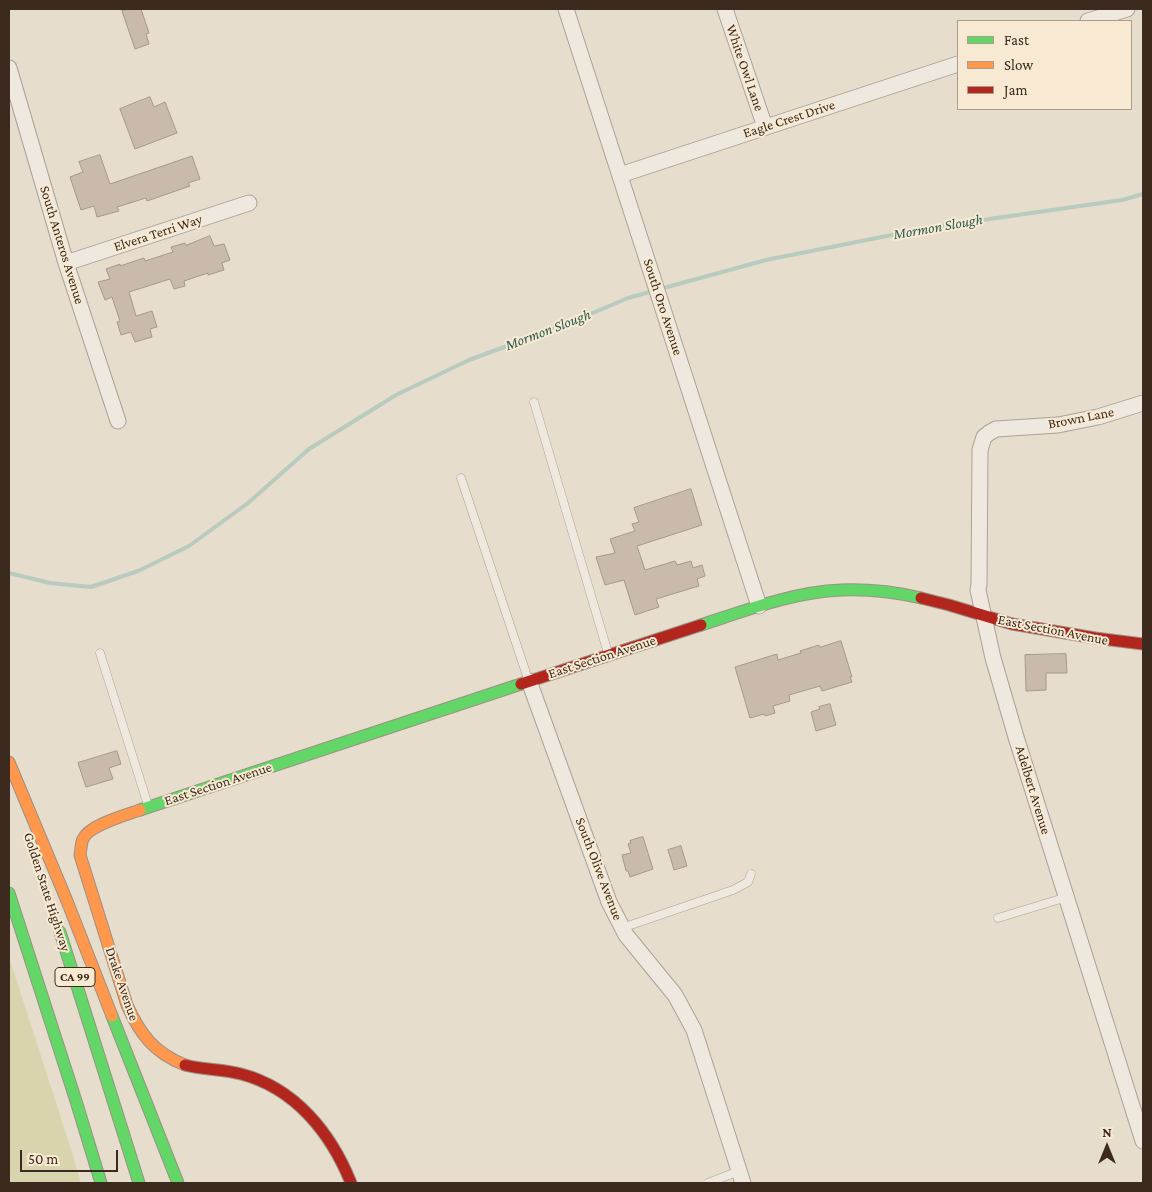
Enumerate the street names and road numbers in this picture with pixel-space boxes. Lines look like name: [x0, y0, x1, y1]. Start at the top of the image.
street label: White Owl Lane: [722, 22, 768, 114]
street label: Eagle Crest Drive: [741, 96, 837, 142]
street label: South Anteros Avenue: [36, 184, 88, 306]
street label: Elvera Terri Way: [112, 211, 204, 255]
street label: South Oro Avenue: [639, 257, 687, 357]
street label: Brown Lane: [1047, 403, 1115, 433]
street label: East Section Avenue: [996, 611, 1110, 649]
street label: East Section Avenue: [546, 632, 658, 682]
street label: Adelbert Avenue: [1012, 744, 1054, 836]
street label: East Section Avenue: [162, 759, 274, 809]
street label: South Olive Avenue: [572, 815, 626, 923]
street label: Golden State Highway: [20, 830, 74, 954]
street label: Drake Avenue: [102, 945, 142, 1023]
road number: CA 99: [55, 968, 95, 986]

